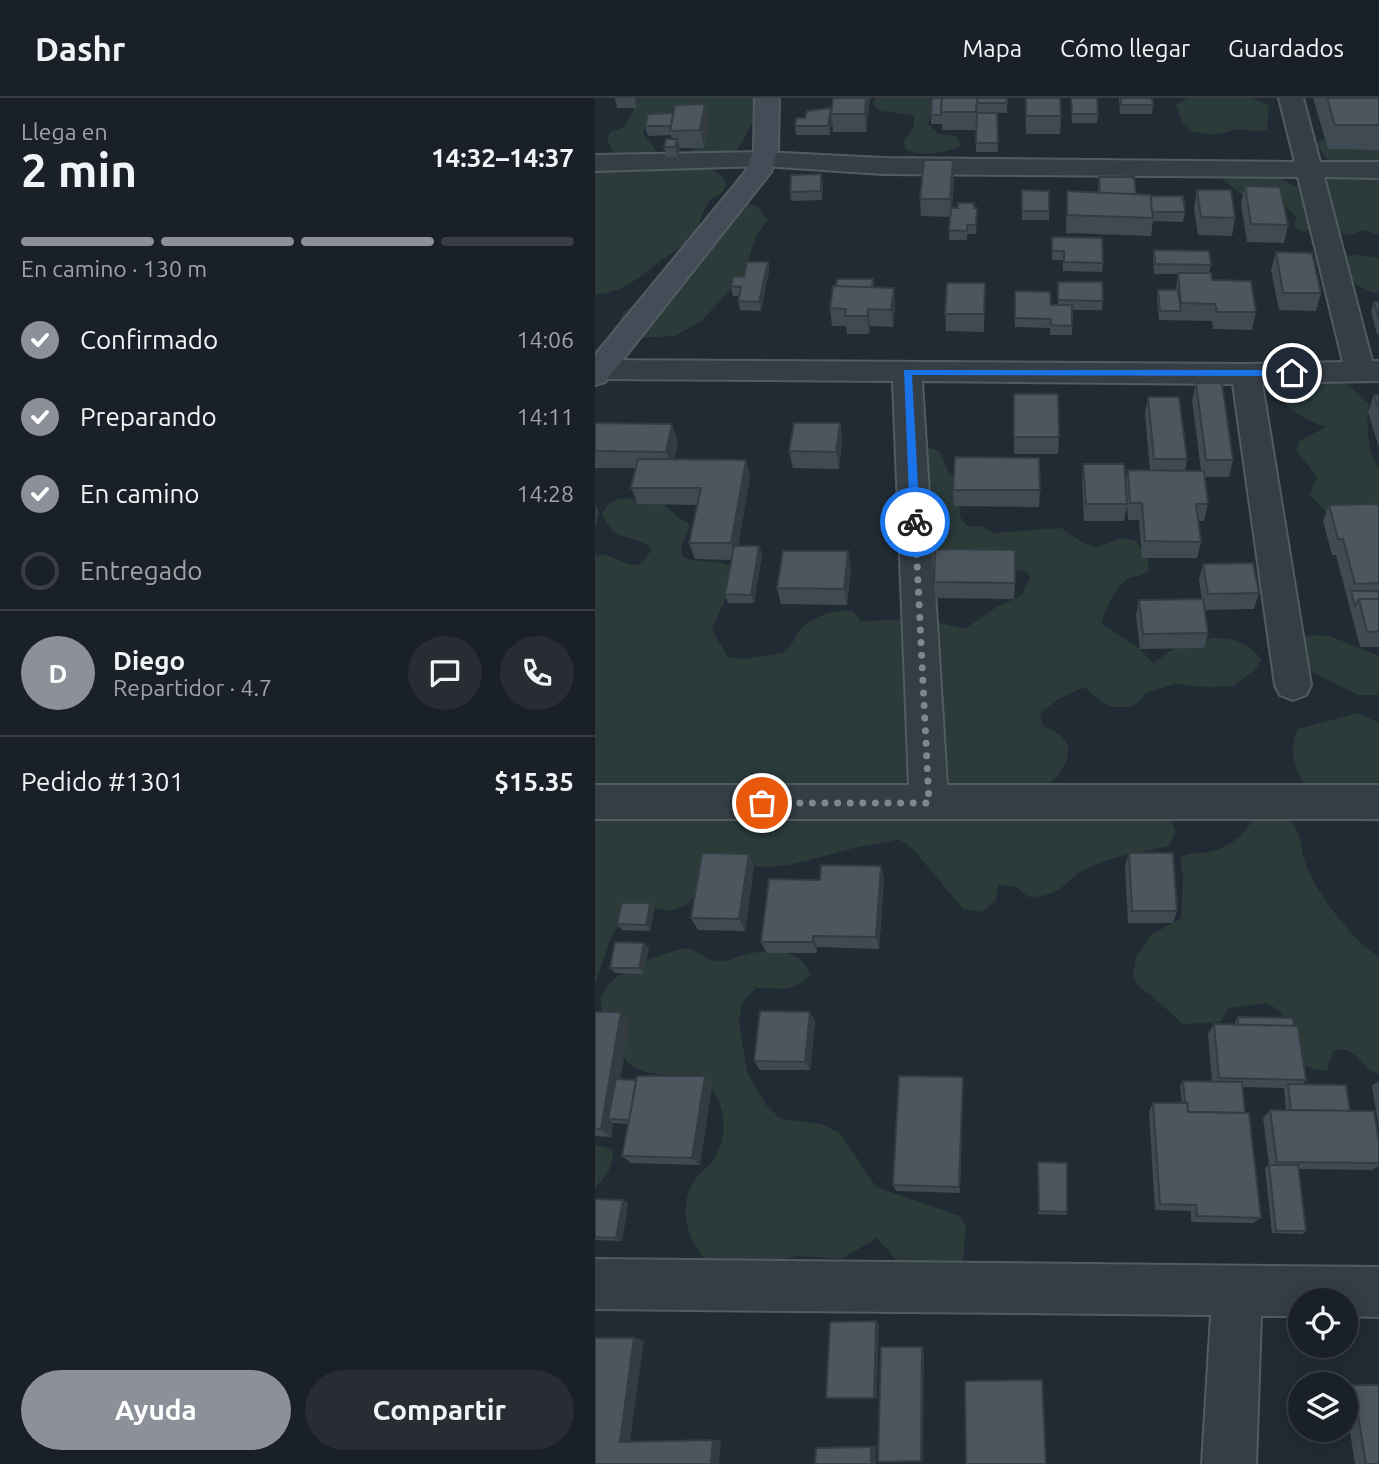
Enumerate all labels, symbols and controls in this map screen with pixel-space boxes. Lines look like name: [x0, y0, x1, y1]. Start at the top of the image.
text: Dashr: [35, 30, 125, 67]
text: Mapa: [962, 35, 1022, 62]
text: Cómo llegar: [1060, 35, 1190, 62]
text: Guardados: [1228, 35, 1344, 62]
text: Llega en: [21, 119, 108, 144]
text: 14:32–14:37: [431, 143, 574, 172]
text: 2 min: [21, 144, 137, 196]
text: En camino · 130 m: [21, 256, 207, 281]
icon: check: [21, 321, 59, 359]
text: Confirmado: [80, 325, 218, 354]
text: 14:06: [516, 327, 574, 352]
pin: [1262, 343, 1322, 403]
icon: home: [1273, 354, 1311, 392]
icon: check: [21, 398, 59, 436]
text: Preparando: [80, 402, 217, 431]
text: 14:11: [516, 404, 574, 429]
icon: check: [21, 475, 59, 513]
text: En camino: [80, 479, 200, 508]
text: 14:28: [516, 481, 574, 506]
courier: [880, 487, 950, 557]
icon: bike: [896, 503, 934, 541]
text: Entregado: [80, 556, 203, 585]
button: chat: [408, 636, 482, 710]
button: phone: [500, 636, 574, 710]
text: Diego: [113, 646, 185, 675]
text: D: [49, 659, 67, 688]
text: Repartidor · 4.7: [113, 675, 272, 700]
text: Pedido #1301: [21, 767, 184, 796]
text: $15.35: [494, 767, 574, 796]
pin: [732, 773, 792, 833]
icon: bag: [743, 784, 781, 822]
map controls: [1288, 1288, 1358, 1442]
button: locate: [1288, 1288, 1358, 1358]
button: Ayuda: [21, 1370, 291, 1450]
button: Compartir: [305, 1370, 574, 1450]
button: layers: [1288, 1372, 1358, 1442]

